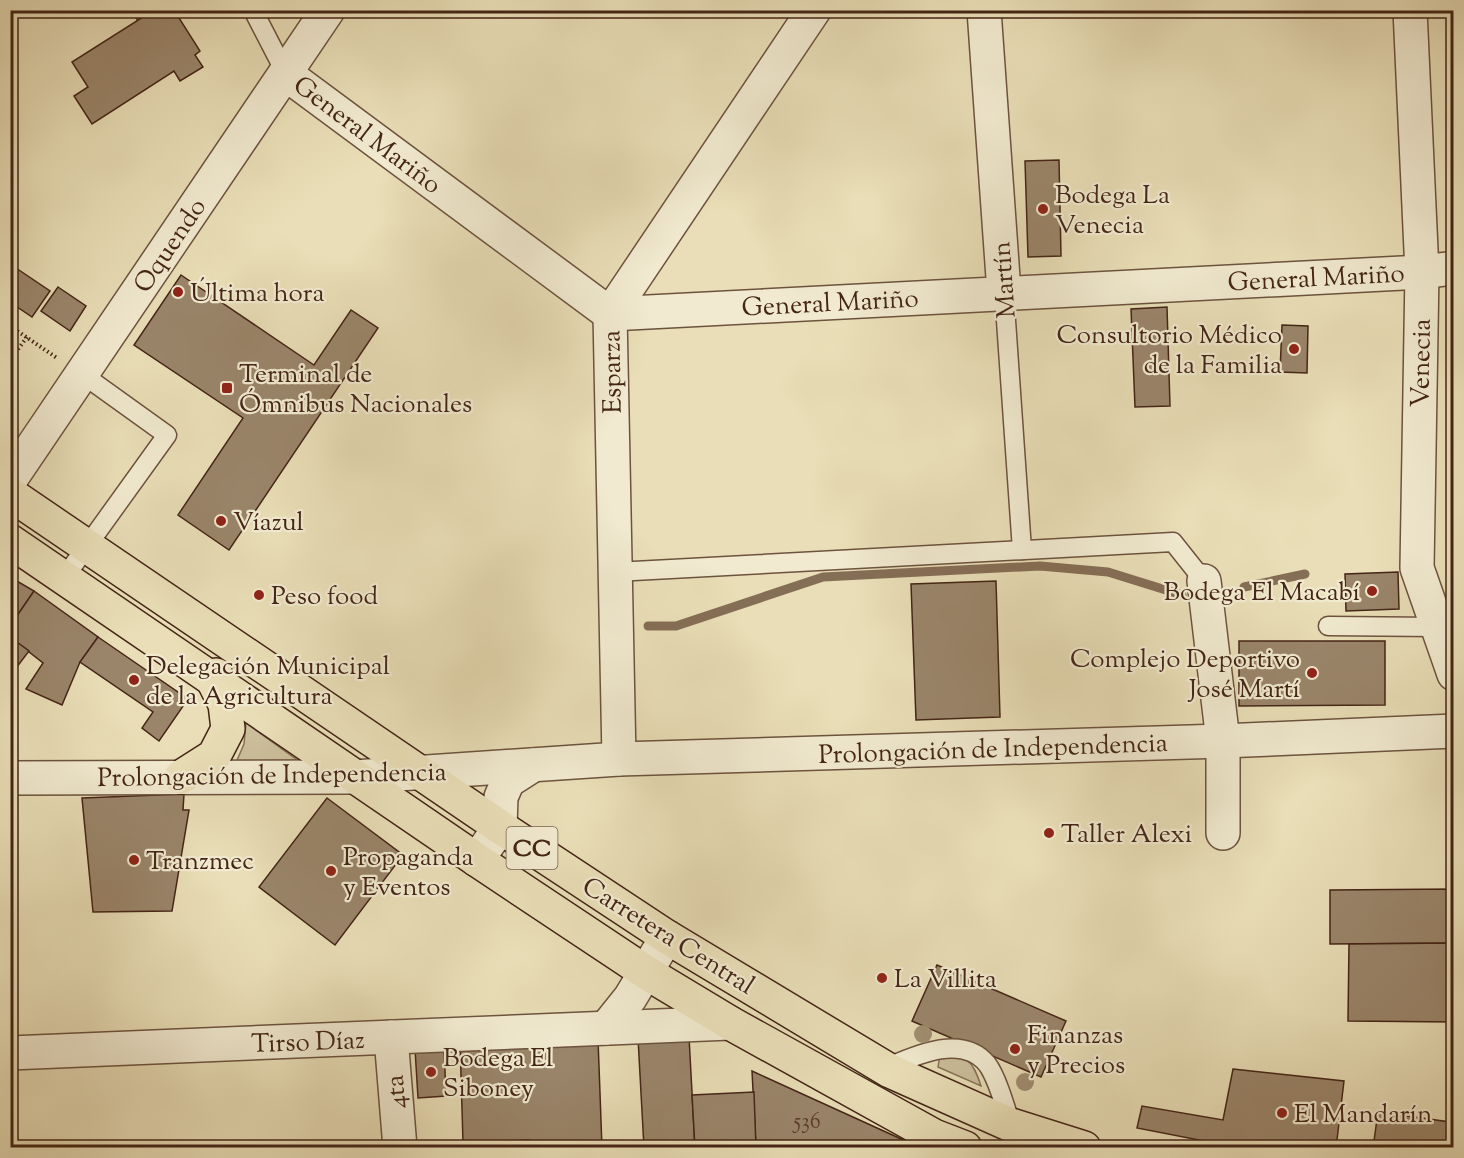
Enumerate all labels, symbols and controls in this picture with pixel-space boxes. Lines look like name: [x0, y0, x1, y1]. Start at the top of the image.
street label: General Mariño: [285, 68, 448, 204]
place label: Bodega La Venecia: [1055, 178, 1170, 245]
street label: Oquendo: [126, 192, 216, 301]
marker: Bodega La Venecia: [1036, 202, 1050, 216]
street label: Martín: [984, 240, 1027, 319]
street label: General Mariño: [1227, 256, 1406, 303]
place label: Última hora: [190, 276, 324, 313]
street label: General Mariño: [741, 281, 920, 328]
marker: Última hora: [171, 285, 185, 299]
place label: Consultorio Médico de la Familia: [1057, 318, 1282, 385]
street label: Venecia: [1403, 318, 1442, 408]
street label: Esparza: [594, 330, 633, 414]
marker: Consultorio Médico de la Familia: [1287, 342, 1301, 356]
place label: Terminal de Ómnibus Nacionales: [239, 357, 472, 424]
marker: Terminal de Ómnibus Nacionales: [220, 381, 234, 395]
place label: Víazul: [233, 505, 304, 542]
marker: Víazul: [214, 514, 228, 528]
place label: Bodega El Macabí: [1164, 575, 1360, 612]
place label: Peso food: [271, 579, 379, 616]
marker: Bodega El Macabí: [1365, 584, 1379, 598]
marker: Peso food: [252, 588, 266, 602]
place label: Complejo Deportivo José Martí: [1070, 642, 1300, 709]
place label: Delegación Municipal de la Agricultura: [146, 649, 390, 716]
marker: Complejo Deportivo José Martí: [1305, 666, 1319, 680]
marker: Delegación Municipal de la Agricultura: [127, 673, 141, 687]
street label: Prolongación de Independencia: [818, 726, 1168, 775]
street label: Prolongación de Independencia: [97, 755, 447, 798]
place label: Taller Alexi: [1061, 817, 1192, 854]
marker: Taller Alexi: [1042, 826, 1056, 840]
road number: CC: [506, 827, 558, 869]
place label: Propaganda y Eventos: [343, 840, 474, 907]
place label: Tranzmec: [146, 844, 254, 881]
marker: Tranzmec: [127, 853, 141, 867]
marker: Propaganda y Eventos: [324, 864, 338, 878]
street label: Carretera Central: [574, 869, 761, 1005]
place label: La Villita: [894, 962, 997, 999]
marker: La Villita: [875, 971, 889, 985]
place label: Finanzas y Precios: [1027, 1018, 1125, 1085]
street label: Tirso Díaz: [251, 1023, 366, 1064]
place label: Bodega El Siboney: [443, 1041, 553, 1108]
marker: Finanzas y Precios: [1008, 1042, 1022, 1056]
marker: Bodega El Siboney: [424, 1065, 438, 1079]
street label: 4ta: [378, 1073, 417, 1110]
place label: El Mandarín: [1294, 1097, 1432, 1134]
marker: El Mandarín: [1275, 1106, 1289, 1120]
house number: 536: [791, 1107, 821, 1139]

